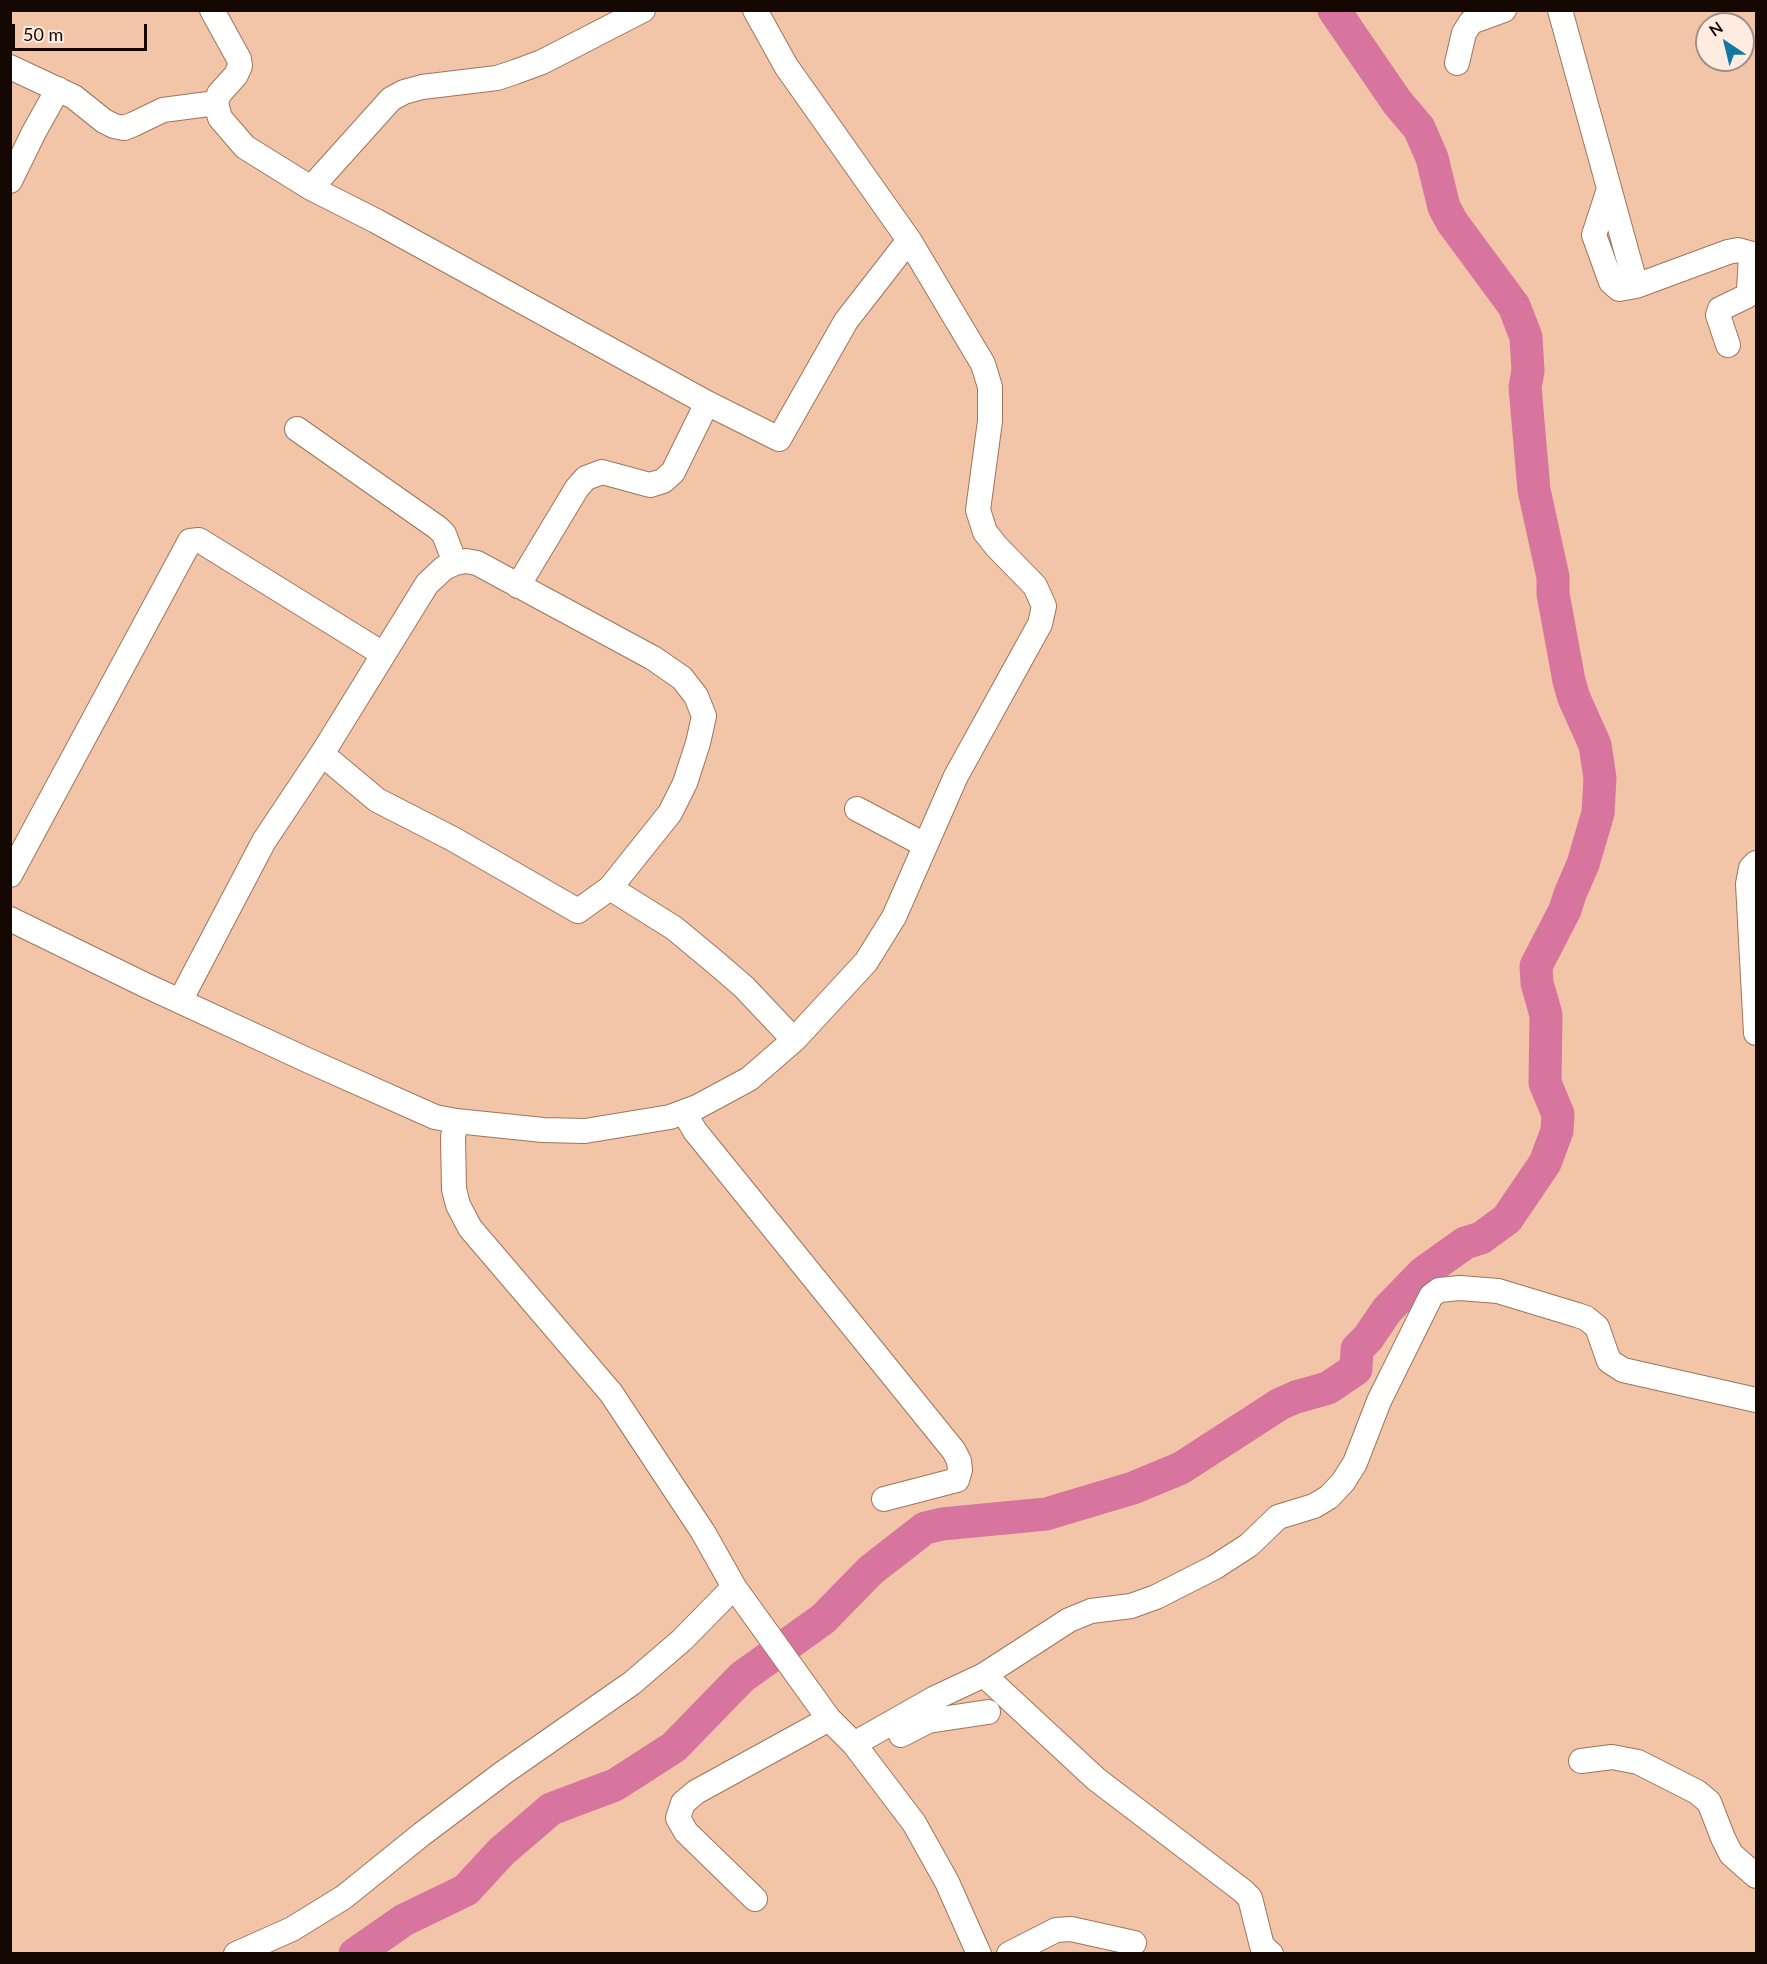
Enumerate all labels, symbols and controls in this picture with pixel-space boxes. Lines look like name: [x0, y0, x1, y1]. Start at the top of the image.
scale bar: [15, 12, 150, 50]
north arrow: [1695, 12, 1755, 72]
text: N: [1705, 17, 1726, 40]
text: 50 m: [23, 23, 63, 45]

